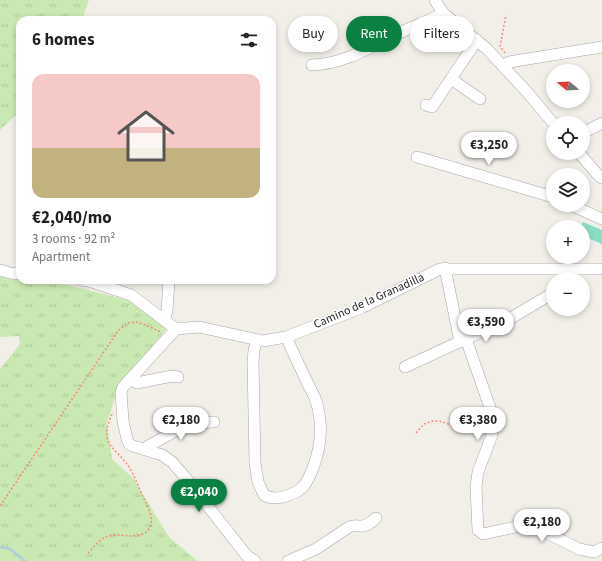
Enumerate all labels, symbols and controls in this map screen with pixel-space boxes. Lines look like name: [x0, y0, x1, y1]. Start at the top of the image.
chip: Buy: [288, 16, 338, 52]
chip: Rent: [346, 16, 402, 52]
chip: Filters: [410, 16, 474, 52]
text: 6 homes: [32, 28, 94, 52]
icon: filters: [238, 29, 260, 51]
north arrow: [546, 64, 590, 108]
map controls: [546, 64, 590, 316]
icon: home: [110, 100, 182, 172]
button: locate: [546, 116, 590, 160]
pin: €3,250: [456, 132, 522, 166]
text: €3,250: [470, 136, 508, 154]
button: layers: [546, 168, 590, 212]
text: €2,040/mo: [32, 206, 112, 230]
button: +: [546, 220, 590, 264]
text: 3 rooms · 92 m²: [32, 230, 115, 248]
text: Apartment: [32, 248, 90, 266]
street label: Camino de la Granadilla: [311, 269, 427, 333]
button: −: [546, 272, 590, 316]
pin: €3,590: [453, 309, 519, 343]
text: €3,590: [467, 313, 505, 331]
pin: €2,180: [148, 407, 214, 441]
pin: €3,380: [445, 407, 511, 441]
text: €2,180: [162, 411, 200, 429]
text: €3,380: [459, 411, 497, 429]
pin: €2,040: [166, 479, 232, 513]
text: €2,040: [180, 483, 218, 501]
pin: €2,180: [509, 509, 575, 543]
text: €2,180: [523, 513, 561, 531]

